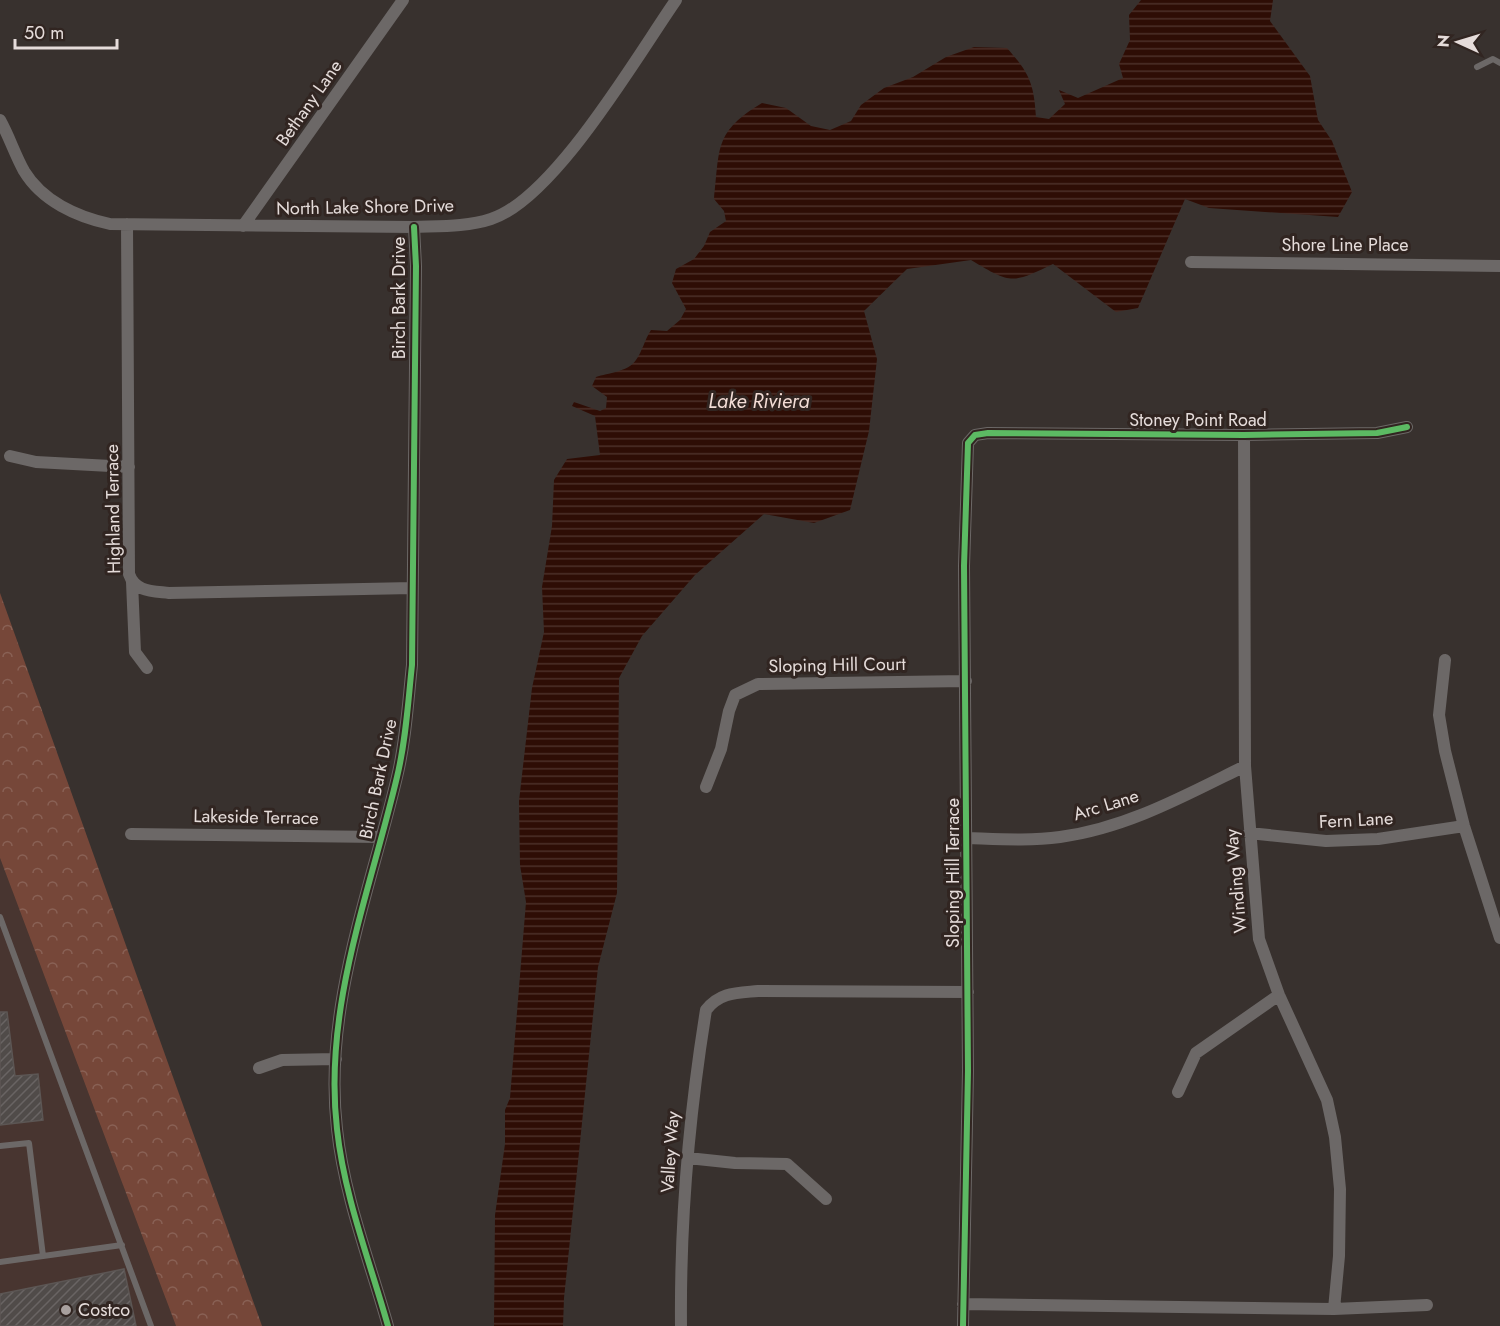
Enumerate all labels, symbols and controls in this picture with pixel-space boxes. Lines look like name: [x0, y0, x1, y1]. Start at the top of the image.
scale bar: [15, 12, 117, 50]
north arrow: [1428, 12, 1488, 72]
text: 50 m: [24, 20, 64, 46]
text: N: [1432, 34, 1455, 48]
street label: Bethany Lane: [270, 55, 348, 151]
street label: North Lake Shore Drive: [276, 192, 454, 222]
street label: Shore Line Place: [1281, 232, 1409, 258]
street label: Birch Bark Drive: [386, 237, 412, 359]
water label: Lake Riviera: [708, 387, 810, 416]
street label: Stoney Point Road: [1129, 407, 1267, 433]
street label: Highland Terrace: [99, 444, 127, 574]
street label: Sloping Hill Court: [768, 651, 907, 679]
street label: Birch Bark Drive: [353, 716, 403, 842]
street label: Arc Lane: [1070, 783, 1142, 827]
street label: Sloping Hill Terrace: [940, 798, 966, 948]
street label: Lakeside Terrace: [193, 803, 319, 831]
street label: Fern Lane: [1318, 805, 1394, 835]
street label: Winding Way: [1218, 828, 1254, 934]
street label: Valley Way: [654, 1110, 686, 1194]
place label: Costco: [78, 1297, 130, 1323]
marker: Costco: [59, 1303, 73, 1317]

